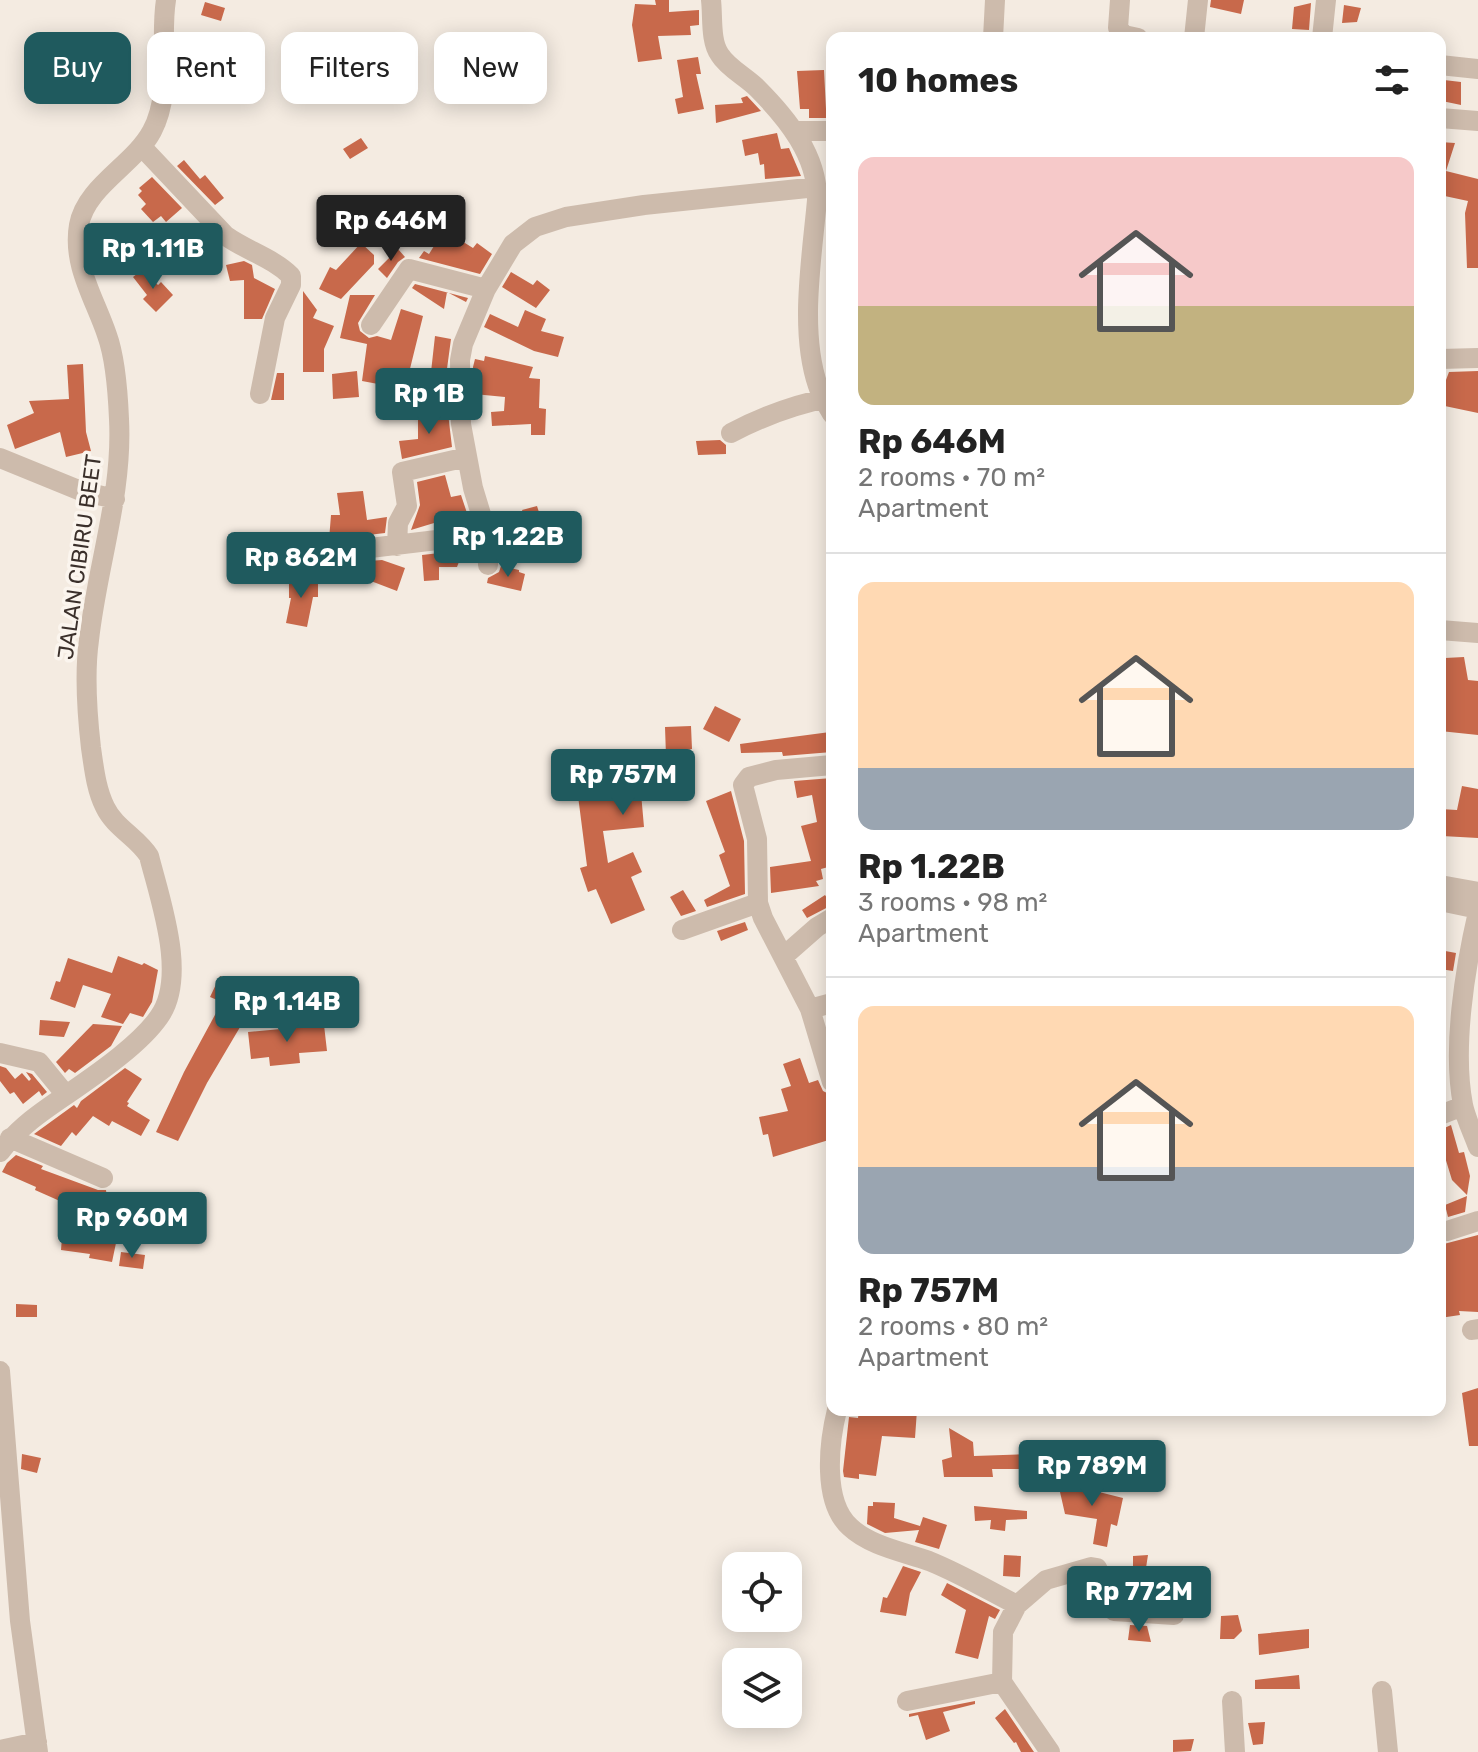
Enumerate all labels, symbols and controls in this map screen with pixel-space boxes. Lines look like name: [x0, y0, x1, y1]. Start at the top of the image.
chip: Buy: [24, 32, 131, 104]
chip: Rent: [147, 32, 265, 104]
chip: Filters: [281, 32, 418, 104]
chip: New: [434, 32, 547, 104]
icon: filters: [1370, 58, 1414, 102]
text: 10 homes: [858, 60, 1018, 101]
pin: Rp 646M: [317, 195, 465, 263]
text: Rp 646M: [334, 205, 448, 236]
icon: home: [1064, 209, 1208, 353]
pin: Rp 1.11B: [70, 223, 236, 291]
text: Rp 1.11B: [102, 233, 204, 264]
pin: Rp 1B: [373, 368, 485, 436]
text: Rp 1B: [393, 378, 465, 409]
text: Rp 646M: [858, 421, 1006, 462]
street label: JALAN CIBIRU BEET: [52, 453, 107, 661]
text: 2 rooms · 70 m²: [858, 462, 1045, 493]
text: Apartment: [858, 493, 989, 524]
pin: Rp 1.22B: [425, 511, 591, 579]
text: Rp 1.22B: [452, 521, 564, 552]
pin: Rp 862M: [227, 532, 375, 600]
text: Rp 862M: [245, 542, 357, 573]
icon: home: [1064, 634, 1208, 778]
pin: Rp 757M: [549, 749, 697, 817]
text: Rp 757M: [569, 759, 677, 790]
text: Rp 1.22B: [858, 846, 1005, 887]
text: 3 rooms · 98 m²: [858, 887, 1047, 918]
text: Apartment: [858, 918, 989, 949]
pin: Rp 1.14B: [204, 976, 370, 1044]
text: Rp 1.14B: [233, 986, 341, 1017]
icon: home: [1064, 1058, 1208, 1202]
pin: Rp 960M: [58, 1192, 206, 1260]
text: Rp 960M: [76, 1202, 188, 1233]
text: Rp 757M: [858, 1270, 999, 1311]
text: 2 rooms · 80 m²: [858, 1311, 1048, 1342]
text: Apartment: [858, 1342, 989, 1373]
pin: Rp 789M: [1018, 1440, 1166, 1508]
text: Rp 789M: [1037, 1450, 1147, 1481]
map controls: [722, 1552, 802, 1728]
button: locate: [722, 1552, 802, 1632]
pin: Rp 772M: [1065, 1566, 1213, 1634]
text: Rp 772M: [1085, 1576, 1193, 1607]
button: layers: [722, 1648, 802, 1728]

